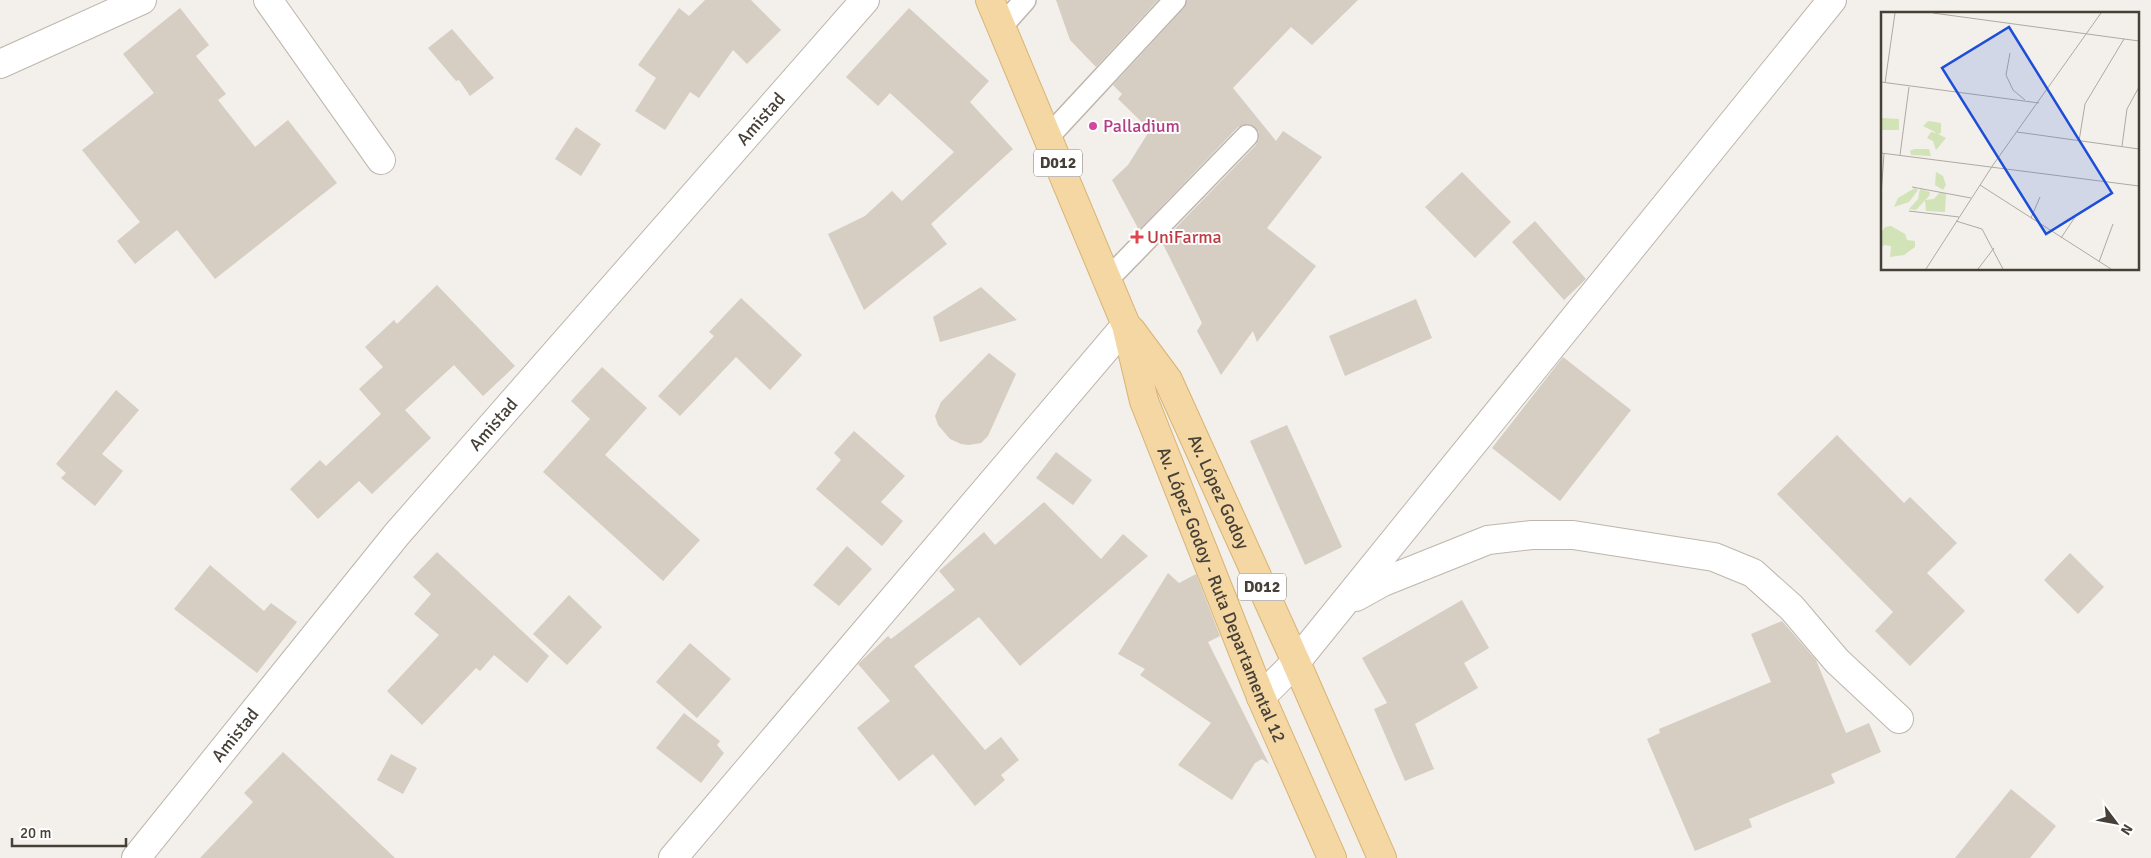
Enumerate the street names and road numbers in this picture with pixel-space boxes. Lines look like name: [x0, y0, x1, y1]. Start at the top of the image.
street label: Amistad: [732, 88, 790, 150]
road number: D012: [1034, 150, 1082, 177]
street label: Amistad: [464, 393, 522, 455]
street label: Av. López Godoy: [1183, 431, 1255, 553]
street label: Av. López Godoy - Ruta Departamental 12: [1152, 444, 1291, 746]
road number: D012: [1238, 574, 1286, 600]
street label: Amistad: [207, 703, 263, 766]

